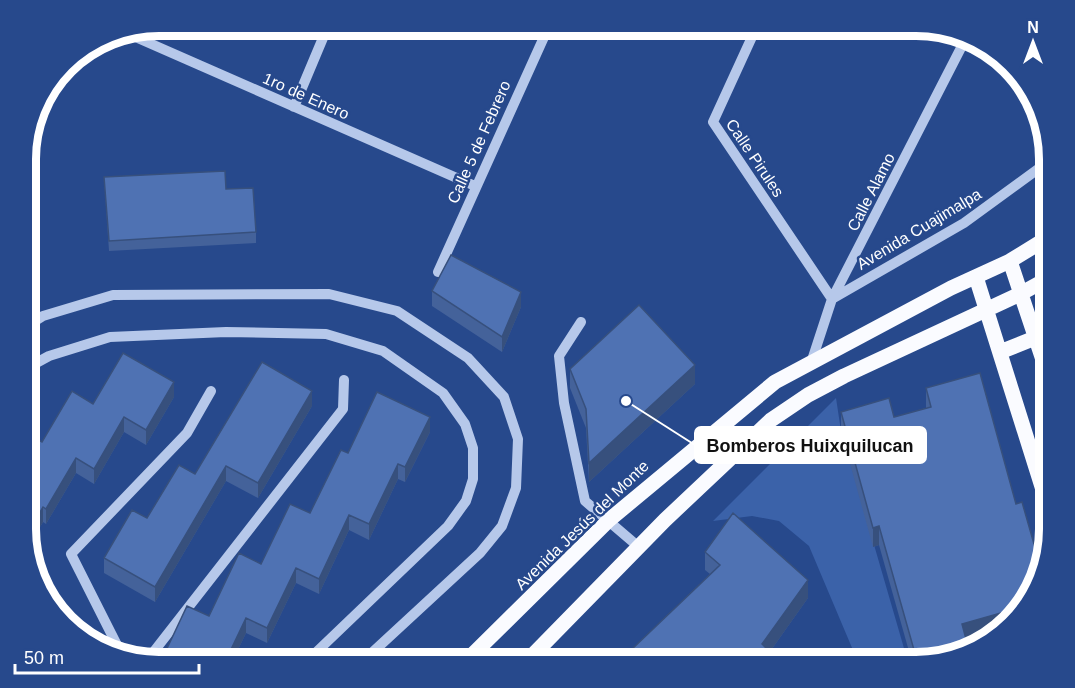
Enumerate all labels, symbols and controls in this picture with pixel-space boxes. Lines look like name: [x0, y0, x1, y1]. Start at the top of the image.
north arrow: [1003, 12, 1063, 72]
text: N: [1027, 19, 1039, 36]
street label: 1ro de Enero: [260, 69, 352, 123]
street label: Calle 5 de Febrero: [444, 78, 514, 206]
street label: Calle Pirules: [723, 116, 787, 200]
street label: Calle Alamo: [844, 150, 898, 234]
street label: Avenida Cuajimalpa: [854, 185, 984, 273]
callout: Bomberos Huixquilucan: [695, 427, 926, 463]
text: Bomberos Huixquilucan: [706, 436, 914, 456]
street label: Avenida Jesús del Monte: [512, 457, 652, 593]
scale bar: [15, 637, 200, 675]
text: 50 m: [24, 648, 64, 668]

